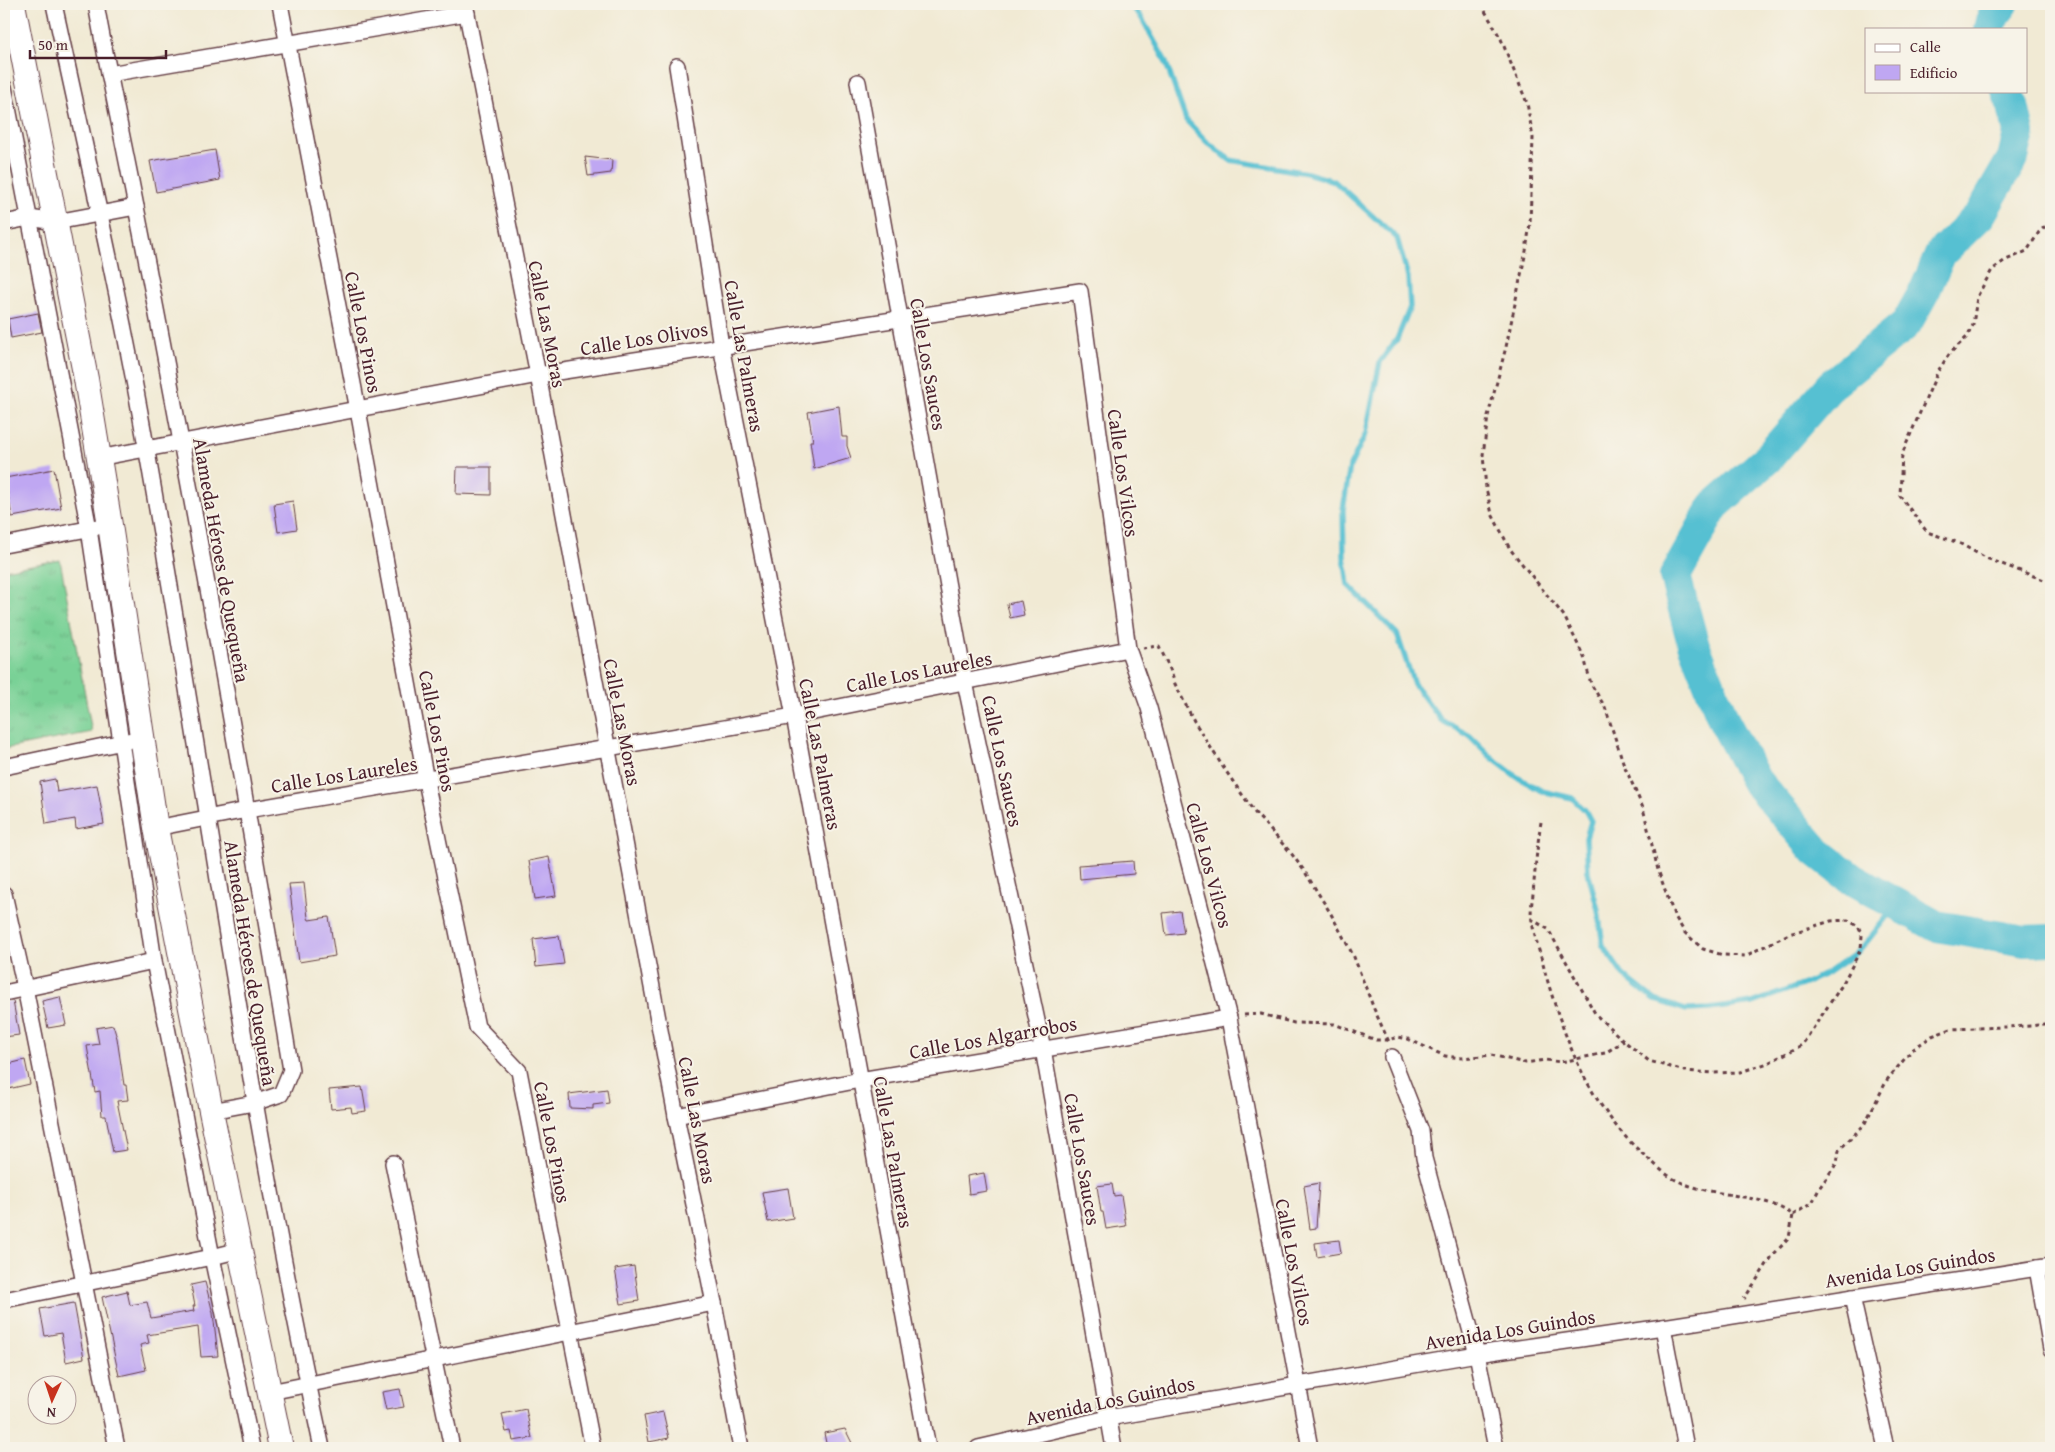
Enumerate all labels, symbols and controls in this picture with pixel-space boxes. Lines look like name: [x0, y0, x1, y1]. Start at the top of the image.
scale bar: [30, 28, 166, 60]
legend: [1865, 28, 2028, 92]
text: 50 m: [38, 34, 69, 55]
text: Calle: [1910, 36, 1941, 57]
text: Edificio: [1910, 62, 1958, 83]
street label: Calle Las Moras: [521, 258, 575, 390]
street label: Calle Los Pinos: [338, 269, 390, 395]
street label: Calle Las Palmeras: [717, 278, 773, 434]
street label: Calle Los Sauces: [903, 296, 955, 432]
street label: Calle Los Olivos: [578, 314, 710, 362]
street label: Calle Los Vilcos: [1101, 407, 1147, 539]
street label: Alameda Héroes de Quequeña: [186, 435, 258, 685]
street label: Calle Los Laureles: [844, 643, 994, 699]
street label: Calle Las Moras: [596, 656, 650, 788]
street label: Calle Los Pinos: [412, 668, 464, 794]
street label: Calle Las Palmeras: [792, 676, 850, 832]
street label: Calle Los Sauces: [975, 693, 1031, 830]
street label: Calle Los Laureles: [269, 748, 419, 800]
street label: Calle Los Vilcos: [1179, 799, 1241, 931]
street label: Alameda Héroes de Quequeña: [217, 838, 285, 1088]
street label: Calle Los Algarrobos: [907, 1008, 1079, 1066]
street label: Calle Las Moras: [671, 1054, 725, 1186]
street label: Calle Las Palmeras: [866, 1074, 922, 1230]
street label: Calle Los Pinos: [527, 1079, 579, 1205]
street label: Calle Los Sauces: [1057, 1091, 1109, 1227]
street label: Calle Los Vilcos: [1268, 1196, 1322, 1328]
street label: Avenida Los Guindos: [1823, 1239, 1997, 1295]
street label: Avenida Los Guindos: [1423, 1301, 1597, 1357]
street label: Avenida Los Guindos: [1023, 1368, 1197, 1432]
north arrow: [28, 1374, 78, 1424]
text: N: [45, 1403, 57, 1423]

